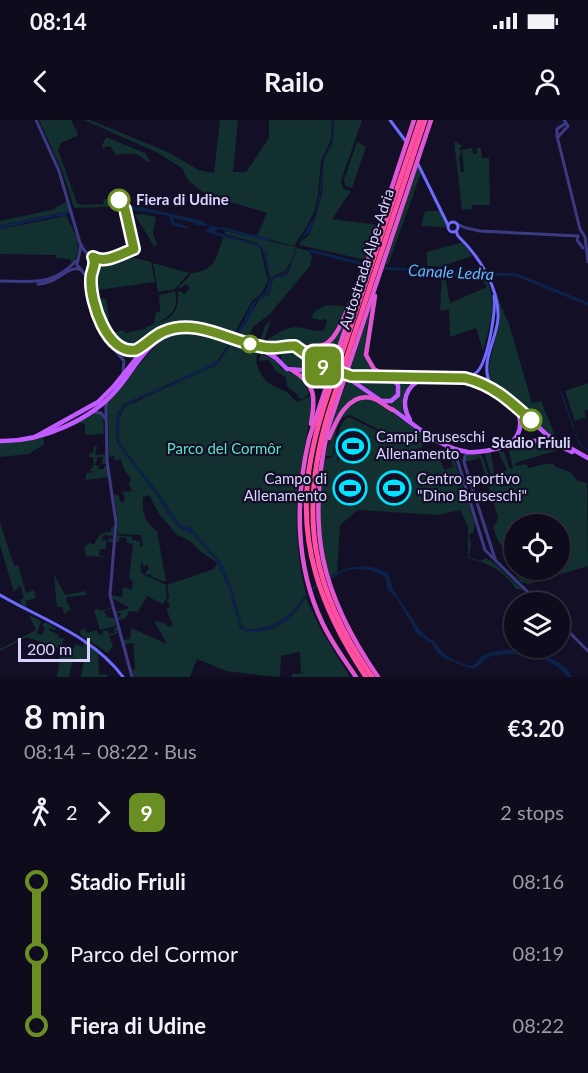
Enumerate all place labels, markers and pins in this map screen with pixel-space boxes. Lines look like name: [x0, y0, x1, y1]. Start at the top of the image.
marker: Fiera di Udine: [108, 189, 130, 211]
place label: Fiera di Udine: [136, 190, 229, 208]
unlabelled marker: [241, 335, 259, 353]
marker: Stadio Friuli: [520, 409, 542, 431]
place label: Campi Bruseschi Allenamento: [376, 427, 485, 462]
sports icon: Campi Bruseschi Allenamento: [335, 428, 371, 464]
place label: Stadio Friuli: [492, 433, 571, 451]
place label: Campo di Allenamento: [244, 469, 327, 504]
place label: Centro sportivo "Dino Bruseschi": [417, 469, 527, 504]
sports icon: Campo di Allenamento: [332, 470, 368, 506]
sports icon: Centro sportivo "Dino Bruseschi": [376, 470, 412, 506]

